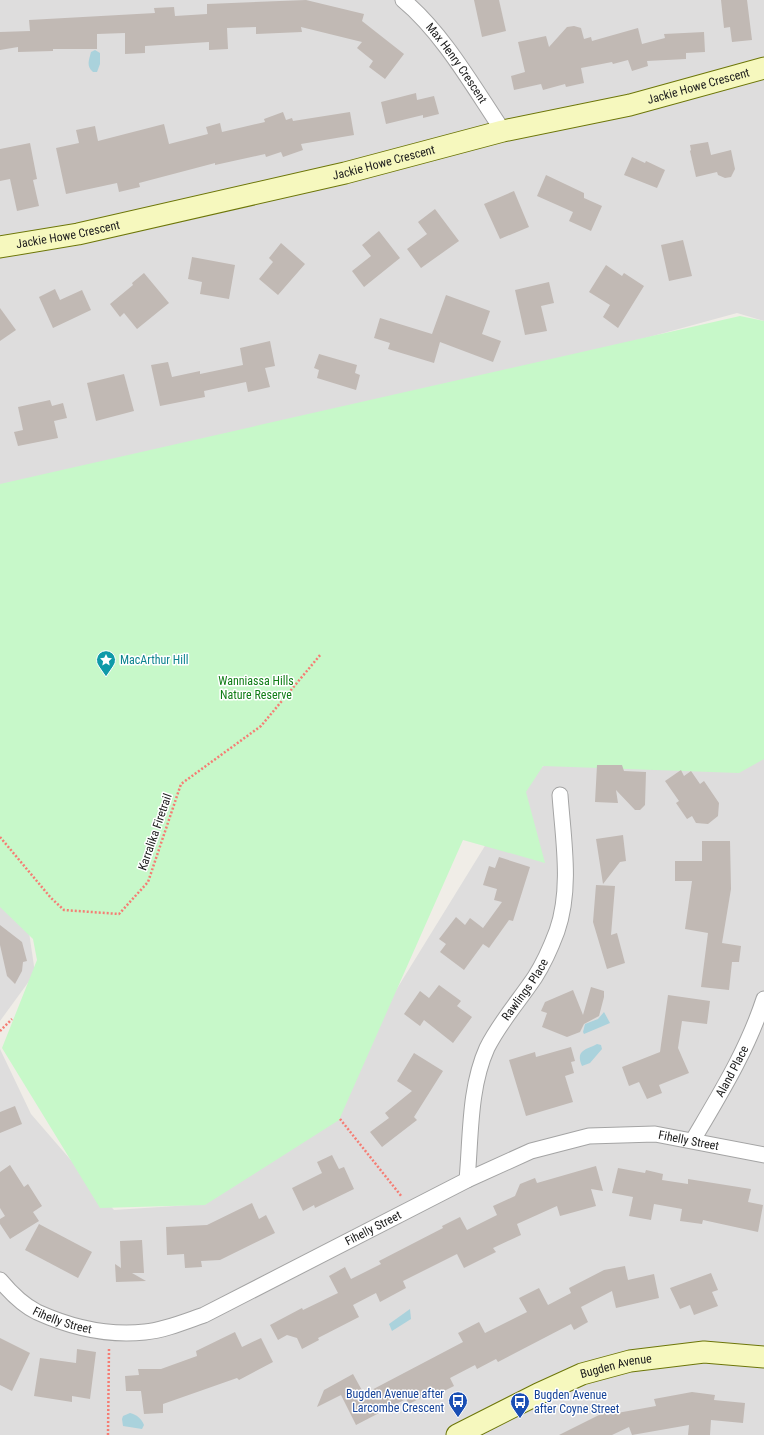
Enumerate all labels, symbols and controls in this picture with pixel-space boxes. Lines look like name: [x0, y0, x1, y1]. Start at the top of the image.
street label: Max Henry Crescent: [423, 20, 490, 106]
street label: Jackie Howe Crescent: [646, 65, 751, 107]
street label: Jackie Howe Crescent: [331, 142, 437, 183]
street label: Jackie Howe Crescent: [15, 218, 122, 251]
place icon: MacArthur Hill: [95, 649, 117, 677]
place label: MacArthur Hill: [120, 653, 188, 667]
park label: Wanniassa Hills Nature Reserve: [218, 674, 294, 702]
street label: Karralika Firetrail: [135, 792, 175, 872]
street label: Rawlings Place: [499, 956, 551, 1023]
street label: Aland Place: [713, 1043, 751, 1100]
street label: Fihelly Street: [657, 1128, 721, 1153]
street label: Fihelly Street: [343, 1208, 404, 1248]
street label: Fihelly Street: [30, 1304, 93, 1336]
street label: Bugden Avenue: [579, 1351, 653, 1381]
place label: Bugden Avenue after Larcombe Crescent: [346, 1387, 444, 1415]
place label: Bugden Avenue after Coyne Street: [534, 1388, 620, 1416]
bus stop icon: Bugden Avenue after Larcombe Crescent: [447, 1390, 469, 1418]
bus stop icon: Bugden Avenue after Coyne Street: [509, 1391, 531, 1419]

